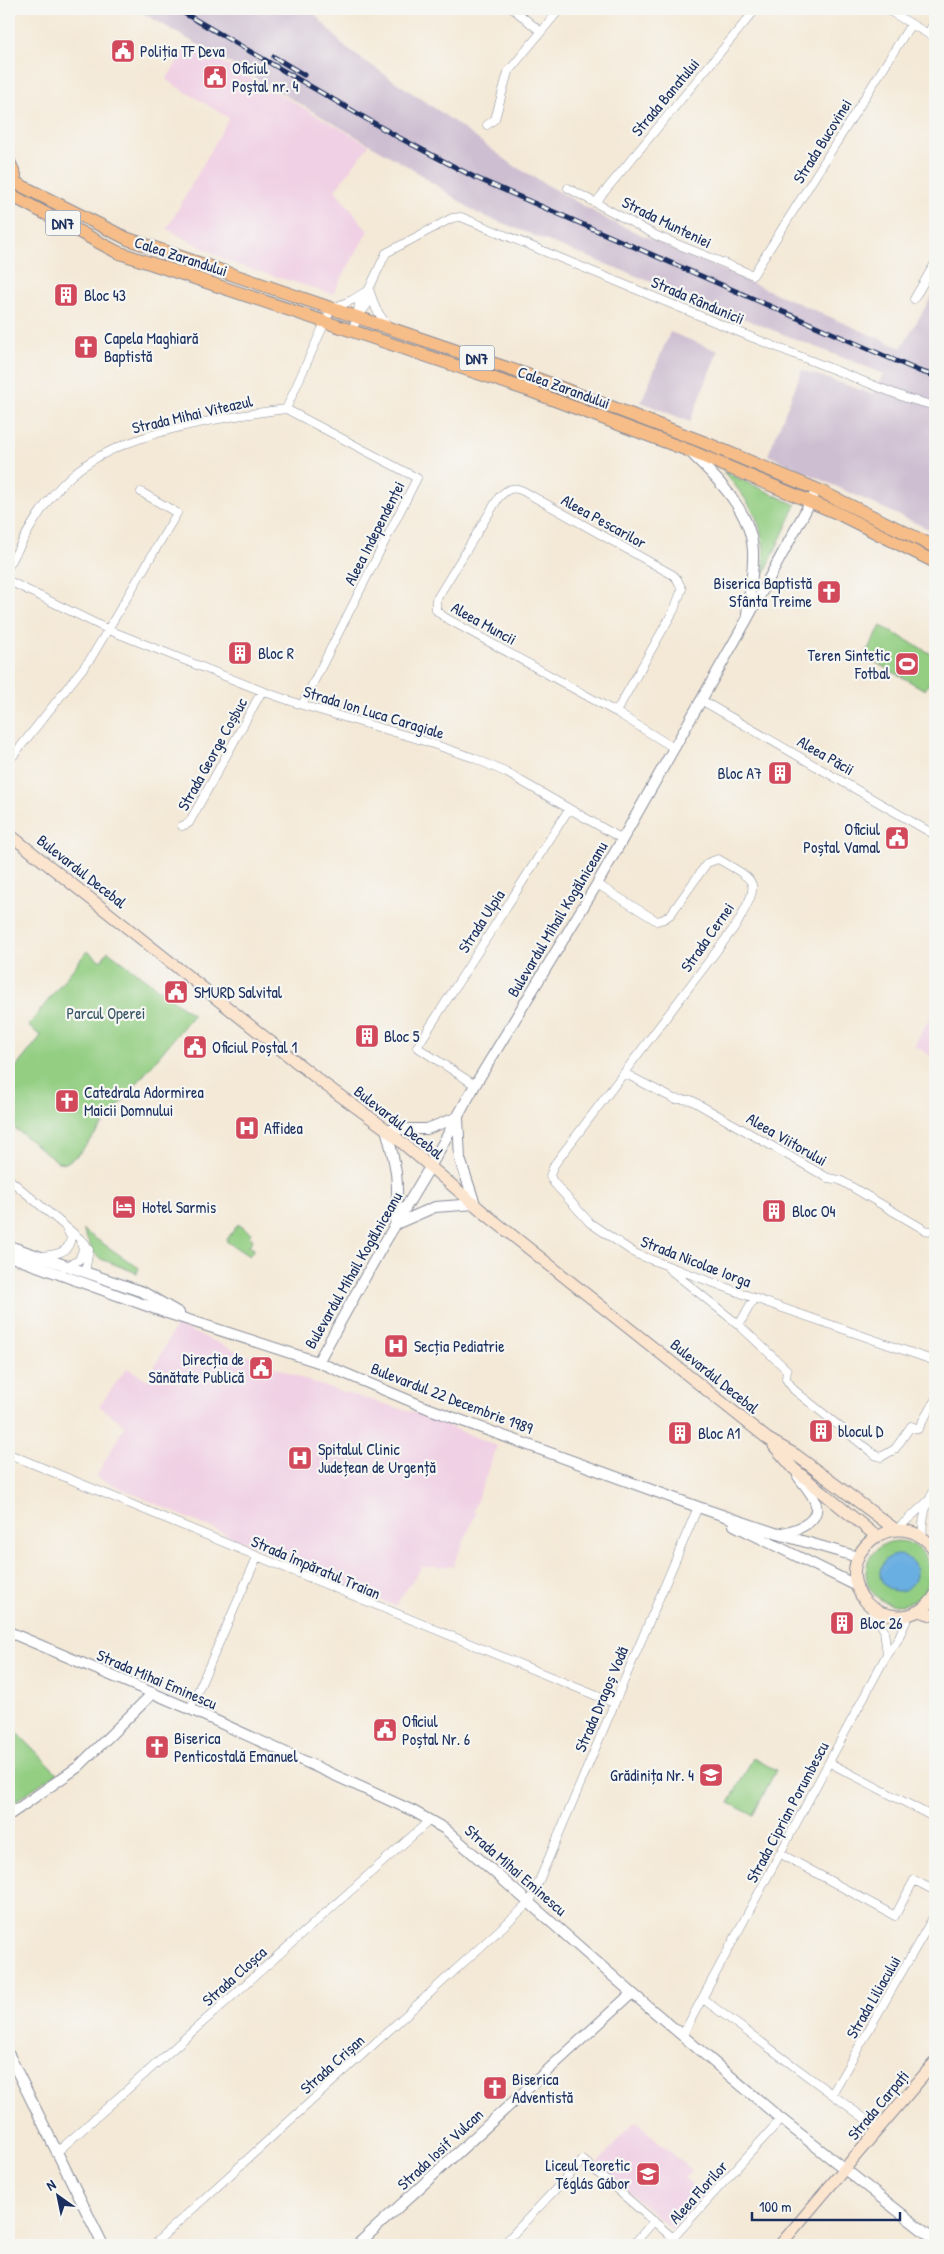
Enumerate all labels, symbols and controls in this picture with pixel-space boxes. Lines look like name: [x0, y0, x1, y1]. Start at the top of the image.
public building icon: Poliția TF Deva: [110, 38, 136, 64]
place label: Poliția TF Deva: [140, 40, 225, 62]
street label: Strada Banatului: [626, 53, 704, 141]
place label: Oficiul Poștal nr. 4: [232, 57, 299, 97]
public building icon: Oficiul Poștal nr. 4: [202, 64, 228, 90]
street label: Strada Bucovinei: [787, 95, 857, 187]
street label: Strada Munteniei: [618, 191, 716, 253]
road number: DN7: [46, 210, 80, 236]
street label: Calea Zarandului: [132, 231, 230, 281]
street label: Strada Rândunicii: [648, 271, 748, 329]
building icon: Bloc 43: [53, 282, 79, 308]
place label: Bloc 43: [84, 284, 126, 306]
place label: Capela Maghiară Baptistă: [104, 327, 198, 367]
church icon: Capela Maghiară Baptistă: [73, 334, 99, 360]
road number: DN7: [460, 346, 494, 370]
street label: Calea Zarandului: [515, 360, 613, 414]
street label: Strada Mihai Viteazul: [130, 389, 255, 439]
street label: Aleea Independenței: [338, 477, 410, 589]
street label: Aleea Pescarilor: [558, 489, 650, 553]
place label: Biserica Baptistă Sfânta Treime: [714, 572, 813, 612]
church icon: Biserica Baptistă Sfânta Treime: [816, 579, 842, 605]
street label: Aleea Muncii: [447, 596, 521, 650]
building icon: Bloc R: [227, 640, 253, 666]
place label: Bloc R: [258, 642, 294, 664]
place label: Teren Sintetic Fotbal: [807, 644, 891, 684]
sports icon: Teren Sintetic Fotbal: [894, 651, 920, 677]
street label: Strada Ion Luca Caragiale: [301, 680, 448, 744]
street label: Strada George Coșbuc: [172, 693, 253, 814]
street label: Aleea Păcii: [794, 730, 858, 780]
building icon: Bloc A7: [767, 760, 793, 786]
place label: Bloc A7: [718, 762, 762, 784]
place label: Oficiul Poștal Vamal: [803, 818, 881, 858]
public building icon: Oficiul Poștal Vamal: [884, 825, 910, 851]
street label: Bulevardul Decebal: [33, 829, 132, 913]
street label: Bulevardul Mihail Kogălniceanu: [502, 837, 613, 1001]
street label: Strada Ulpia: [452, 885, 510, 957]
street label: Strada Cernei: [675, 898, 739, 976]
public building icon: SMURD Salvital: [163, 979, 189, 1005]
place label: SMURD Salvital: [194, 981, 283, 1003]
park label: Parcul Operei: [67, 1002, 145, 1024]
building icon: Bloc 5: [354, 1023, 380, 1049]
place label: Bloc 5: [384, 1025, 420, 1047]
public building icon: Oficiul Poștal 1: [182, 1034, 208, 1060]
place label: Oficiul Poștal 1: [212, 1036, 297, 1058]
street label: Bulevardul Decebal: [350, 1080, 449, 1164]
place label: Catedrala Adormirea Maicii Domnului: [84, 1081, 204, 1121]
church icon: Catedrala Adormirea Maicii Domnului: [54, 1088, 80, 1114]
street label: Aleea Viitorului: [743, 1107, 831, 1171]
hospital icon: Affidea: [234, 1115, 260, 1141]
place label: Affidea: [264, 1117, 303, 1139]
street label: Bulevardul Mihail Kogălniceanu: [299, 1187, 407, 1353]
hotel icon: Hotel Sarmis: [111, 1194, 137, 1220]
place label: Hotel Sarmis: [142, 1196, 216, 1218]
building icon: Bloc O4: [761, 1198, 787, 1224]
place label: Bloc O4: [792, 1200, 836, 1222]
street label: Strada Nicolae Iorga: [638, 1230, 754, 1292]
hospital icon: Secția Pediatrie: [383, 1333, 409, 1359]
street label: Bulevardul Decebal: [666, 1333, 765, 1419]
place label: Secția Pediatrie: [414, 1335, 505, 1357]
place label: Direcția de Sănătate Publică: [149, 1348, 245, 1388]
public building icon: Direcția de Sănătate Publică: [248, 1355, 274, 1381]
street label: Bulevardul 22 Decembrie 1989: [368, 1357, 536, 1439]
building icon: blocul D: [808, 1418, 834, 1444]
building icon: Bloc A1: [667, 1420, 693, 1446]
place label: blocul D: [838, 1420, 884, 1442]
place label: Bloc A1: [698, 1422, 741, 1444]
place label: Spitalul Clinic Județean de Urgență: [318, 1438, 436, 1478]
hospital icon: Spitalul Clinic Județean de Urgență: [287, 1445, 313, 1471]
street label: Strada Împăratul Traian: [248, 1530, 384, 1604]
building icon: Bloc 26: [829, 1610, 855, 1636]
place label: Bloc 26: [860, 1612, 903, 1634]
street label: Strada Dragoș Vodă: [569, 1643, 633, 1755]
street label: Strada Mihai Eminescu: [93, 1644, 221, 1715]
place label: Oficiul Poștal Nr. 6: [402, 1710, 470, 1750]
public building icon: Oficiul Poștal Nr. 6: [372, 1717, 398, 1743]
place label: Biserica Penticostală Emanuel: [174, 1727, 298, 1767]
church icon: Biserica Penticostală Emanuel: [144, 1734, 170, 1760]
street label: Strada Ciprian Porumbescu: [740, 1737, 834, 1886]
school or university icon: Grădinița Nr. 4: [698, 1762, 724, 1788]
place label: Grădinița Nr. 4: [610, 1764, 694, 1786]
street label: Strada Mihai Eminescu: [460, 1819, 572, 1921]
street label: Strada Cloșca: [197, 1941, 271, 2011]
street label: Strada Liliacului: [840, 1952, 906, 2042]
street label: Strada Crișan: [295, 2029, 369, 2099]
street label: Strada Carpați: [842, 2065, 914, 2145]
place label: Biserica Adventistă: [512, 2068, 573, 2108]
church icon: Biserica Adventistă: [482, 2075, 508, 2101]
street label: Strada Iosif Vulcan: [392, 2103, 488, 2195]
place label: Liceul Teoretic Téglás Gábor: [545, 2154, 631, 2194]
street label: Aleea Florilor: [664, 2156, 732, 2228]
school or university icon: Liceul Teoretic Téglás Gábor: [635, 2161, 661, 2187]
north arrow: [32, 2172, 82, 2222]
text: N: [42, 2174, 59, 2195]
scale bar: [752, 2189, 899, 2221]
text: 100 m: [759, 2196, 792, 2217]

